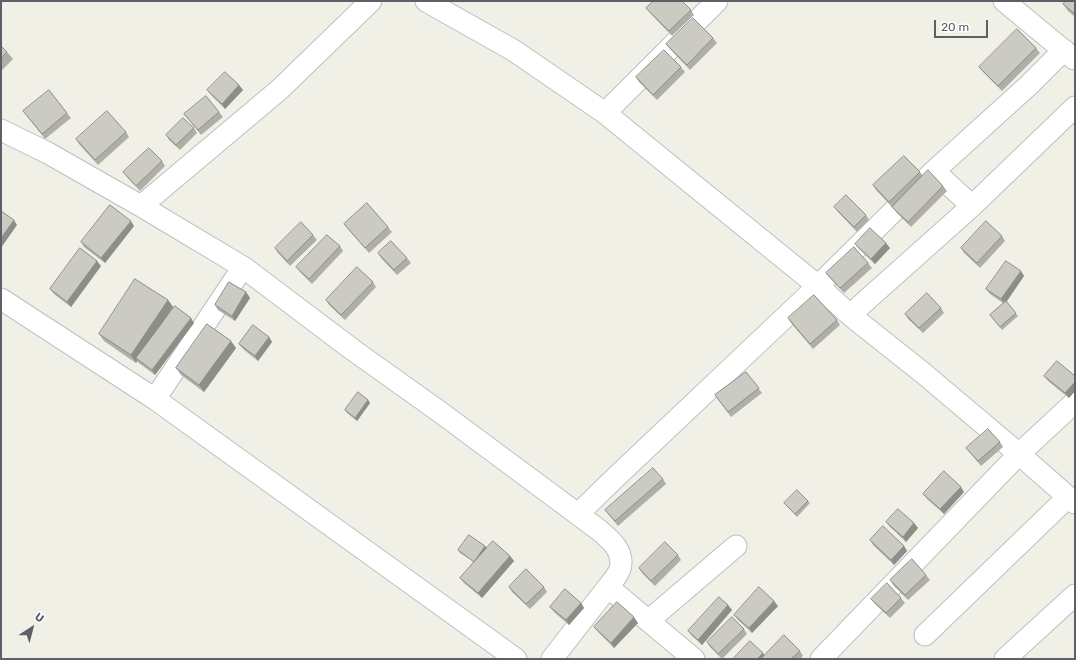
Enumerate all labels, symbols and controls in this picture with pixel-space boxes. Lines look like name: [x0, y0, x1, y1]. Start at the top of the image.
scale bar: [936, 12, 990, 38]
text: 20 m: [941, 20, 969, 34]
north arrow: [12, 608, 52, 648]
text: U: [32, 610, 46, 625]

